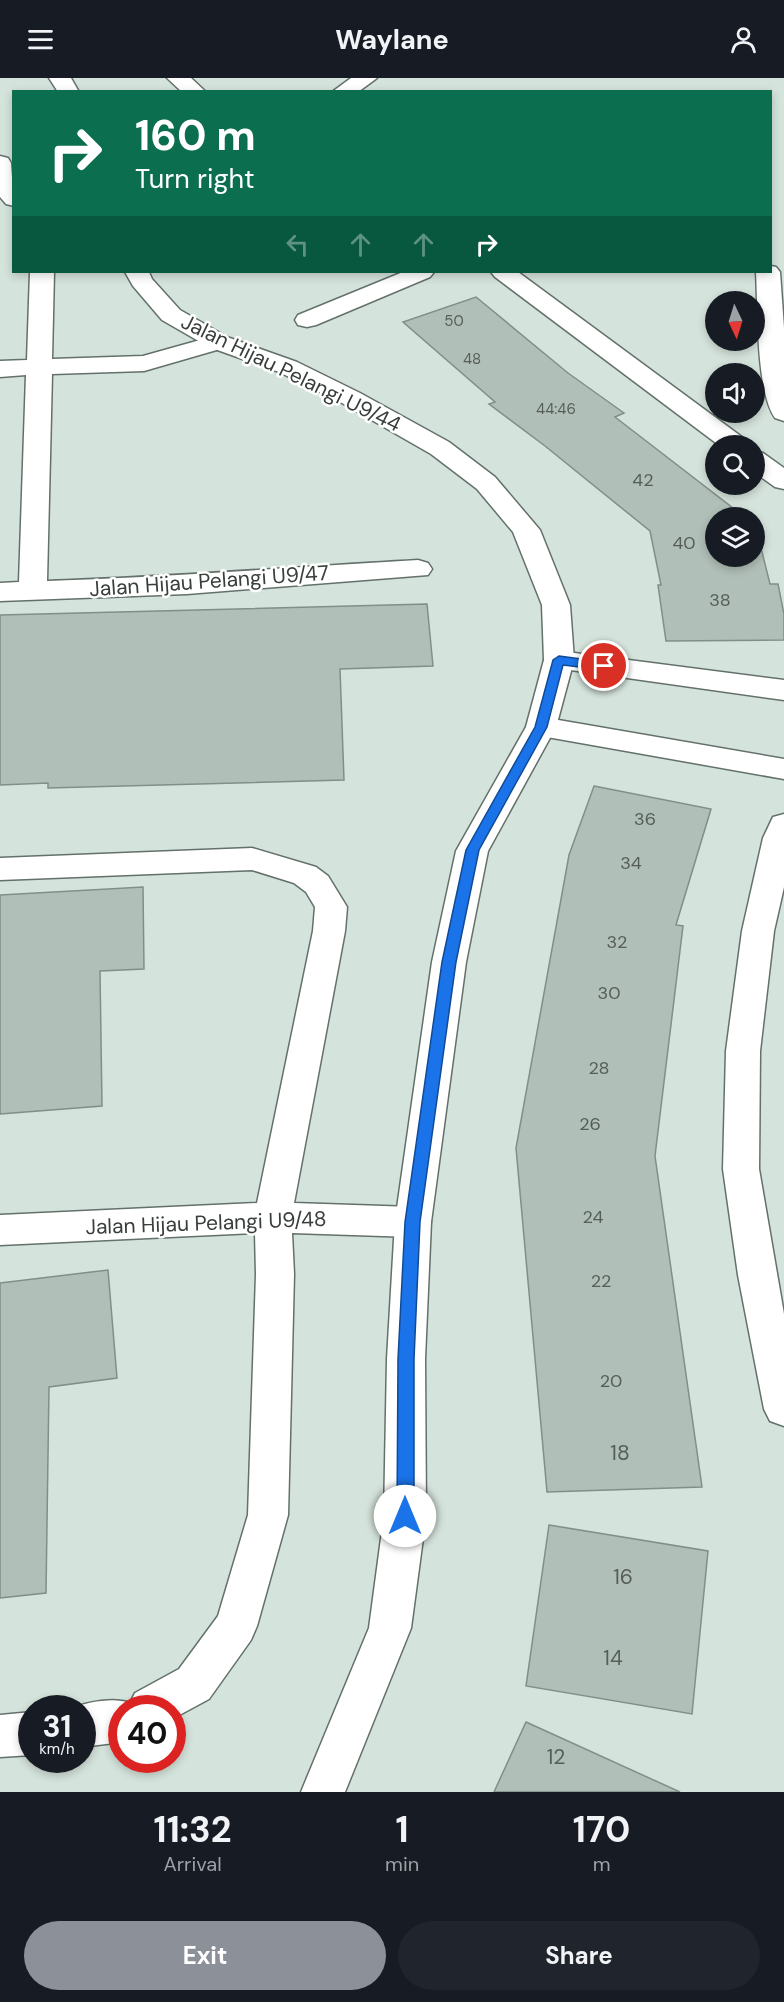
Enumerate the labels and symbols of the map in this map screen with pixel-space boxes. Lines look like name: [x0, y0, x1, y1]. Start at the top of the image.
north arrow: [705, 291, 765, 351]
street label: Jalan Hijau Pelangi U9/44: [176, 308, 406, 439]
house number: 50: [444, 311, 464, 331]
house number: 48: [463, 349, 481, 369]
house number: 44:46: [536, 399, 576, 419]
house number: 42: [632, 468, 654, 492]
house number: 40: [672, 531, 696, 555]
street label: Jalan Hijau Pelangi U9/47: [88, 559, 330, 603]
house number: 38: [709, 588, 731, 612]
pin: [578, 640, 629, 691]
house number: 36: [634, 807, 656, 831]
house number: 34: [620, 851, 642, 875]
house number: 32: [606, 930, 628, 954]
house number: 30: [598, 981, 620, 1005]
house number: 28: [588, 1056, 610, 1080]
house number: 26: [579, 1112, 601, 1136]
street label: Jalan Hijau Pelangi U9/48: [85, 1205, 327, 1241]
house number: 24: [583, 1205, 604, 1229]
house number: 22: [591, 1269, 611, 1293]
house number: 20: [600, 1369, 622, 1393]
house number: 18: [610, 1439, 630, 1467]
position arrow: [373, 1484, 437, 1548]
house number: 16: [613, 1563, 633, 1591]
house number: 14: [603, 1644, 623, 1672]
speed limit sign: 40: [108, 1695, 186, 1773]
house number: 12: [547, 1743, 565, 1771]

